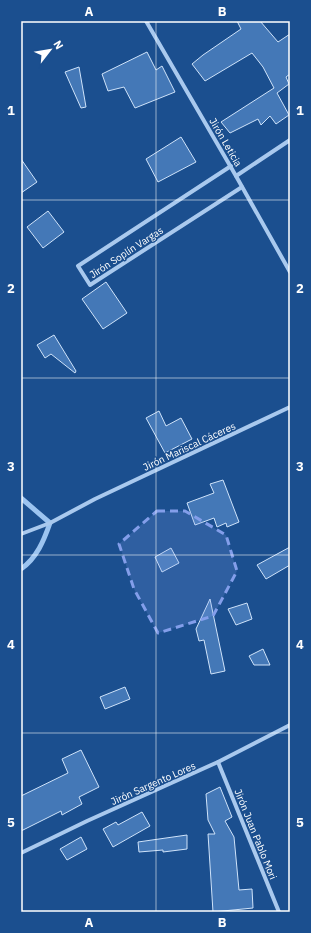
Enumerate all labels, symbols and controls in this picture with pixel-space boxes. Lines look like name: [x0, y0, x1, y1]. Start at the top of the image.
text: A: [85, 3, 94, 20]
text: B: [218, 3, 227, 20]
north arrow: [30, 30, 70, 70]
text: N: [51, 38, 67, 52]
text: 1: [7, 102, 15, 119]
text: 1: [296, 102, 304, 119]
street label: Jirón Leticia: [206, 116, 245, 170]
street label: Jirón Soplín Vargas: [87, 224, 166, 281]
text: 2: [7, 280, 15, 297]
text: 2: [296, 280, 304, 297]
street label: Jirón Mariscal Cáceres: [141, 419, 238, 474]
text: 3: [7, 458, 15, 475]
text: 3: [296, 458, 304, 475]
text: 4: [7, 636, 15, 653]
text: 4: [296, 636, 304, 653]
street label: Jirón Sargento Lores: [109, 759, 198, 808]
street label: Jirón Juan Pablo Mori: [231, 787, 280, 881]
text: 5: [7, 814, 15, 831]
text: 5: [296, 814, 304, 831]
text: A: [85, 914, 94, 931]
text: B: [218, 914, 227, 931]

